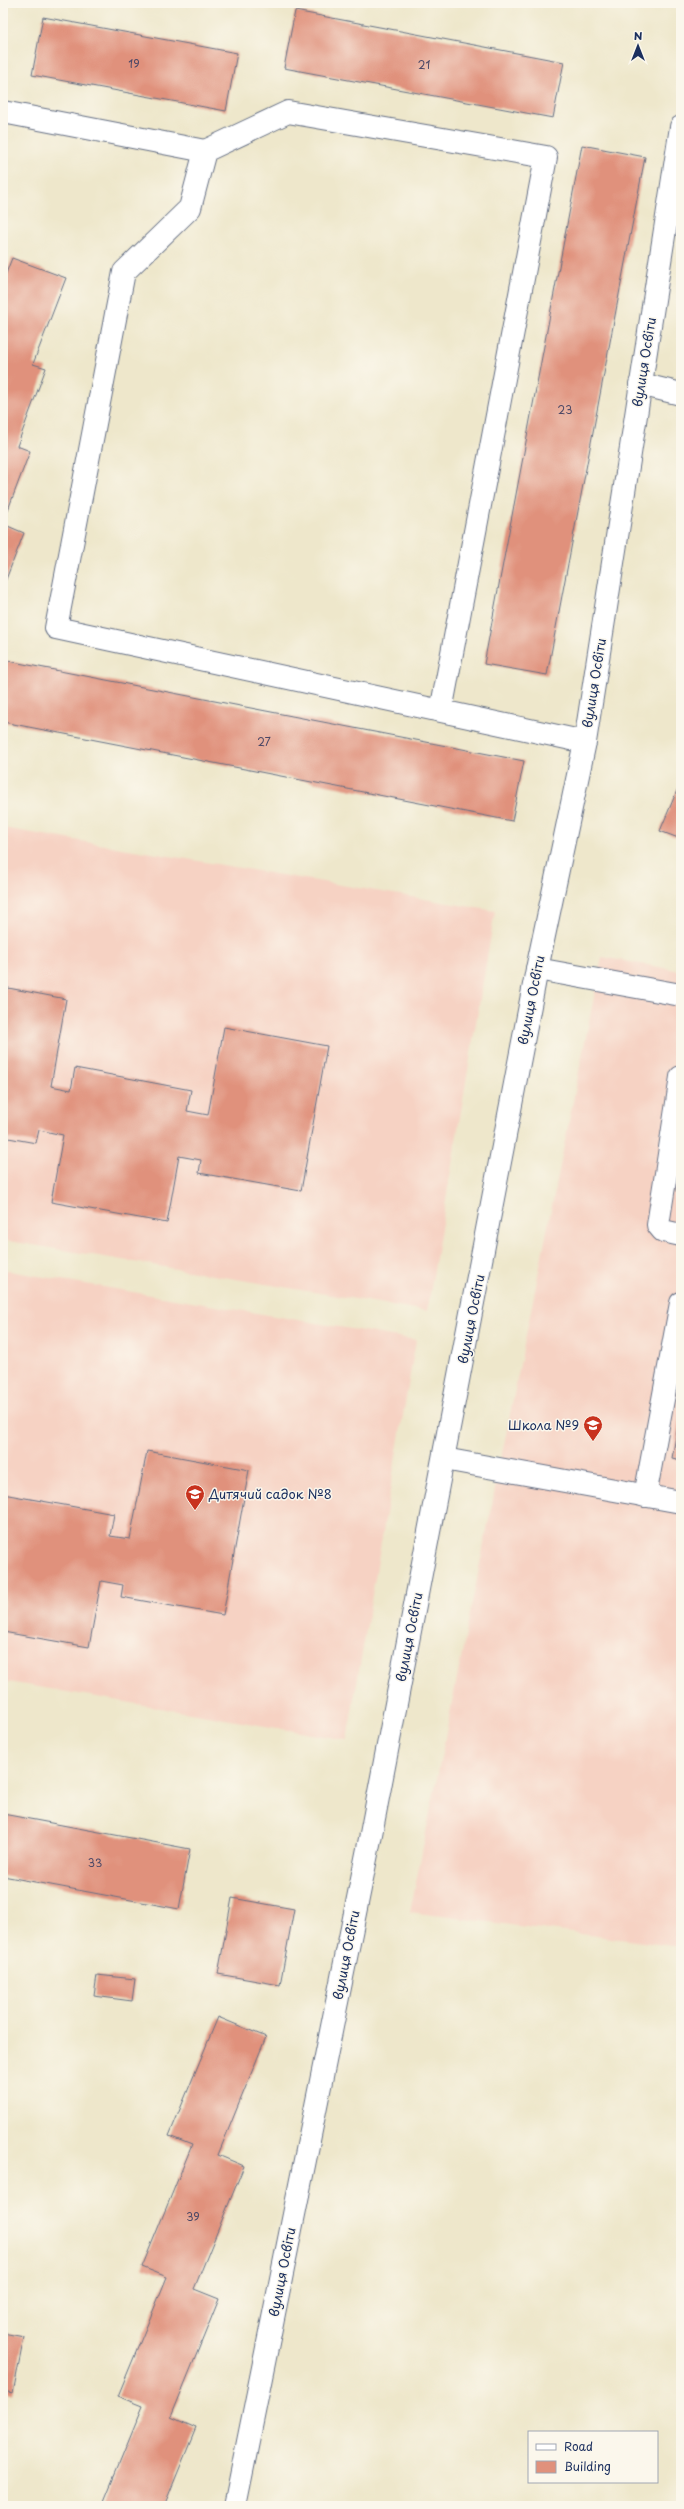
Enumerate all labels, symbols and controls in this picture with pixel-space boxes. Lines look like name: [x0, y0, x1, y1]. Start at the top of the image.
north arrow: [618, 26, 658, 66]
text: N: [634, 27, 643, 44]
house number: 19: [128, 55, 140, 72]
house number: 21: [418, 56, 430, 73]
street label: вулиця Освіти: [627, 316, 660, 408]
house number: 23: [558, 401, 572, 418]
street label: вулиця Освіти: [577, 637, 610, 729]
house number: 27: [257, 733, 271, 750]
street label: вулиця Освіти: [513, 954, 548, 1046]
street label: вулиця Освіти: [453, 1273, 488, 1365]
school or university icon: Школа №9: [582, 1414, 604, 1442]
place label: Школа №9: [508, 1415, 579, 1434]
school or university icon: Дитячий садок №8: [184, 1483, 206, 1511]
place label: Дитячий садок №8: [208, 1484, 332, 1503]
street label: вулиця Освіти: [391, 1591, 426, 1683]
house number: 33: [88, 1854, 102, 1871]
street label: вулиця Освіти: [328, 1909, 363, 2001]
house number: 39: [186, 2208, 200, 2225]
street label: вулиця Освіти: [264, 2226, 299, 2318]
legend: [528, 2431, 658, 2483]
text: Road: [564, 2437, 593, 2455]
text: Building: [564, 2457, 611, 2475]

